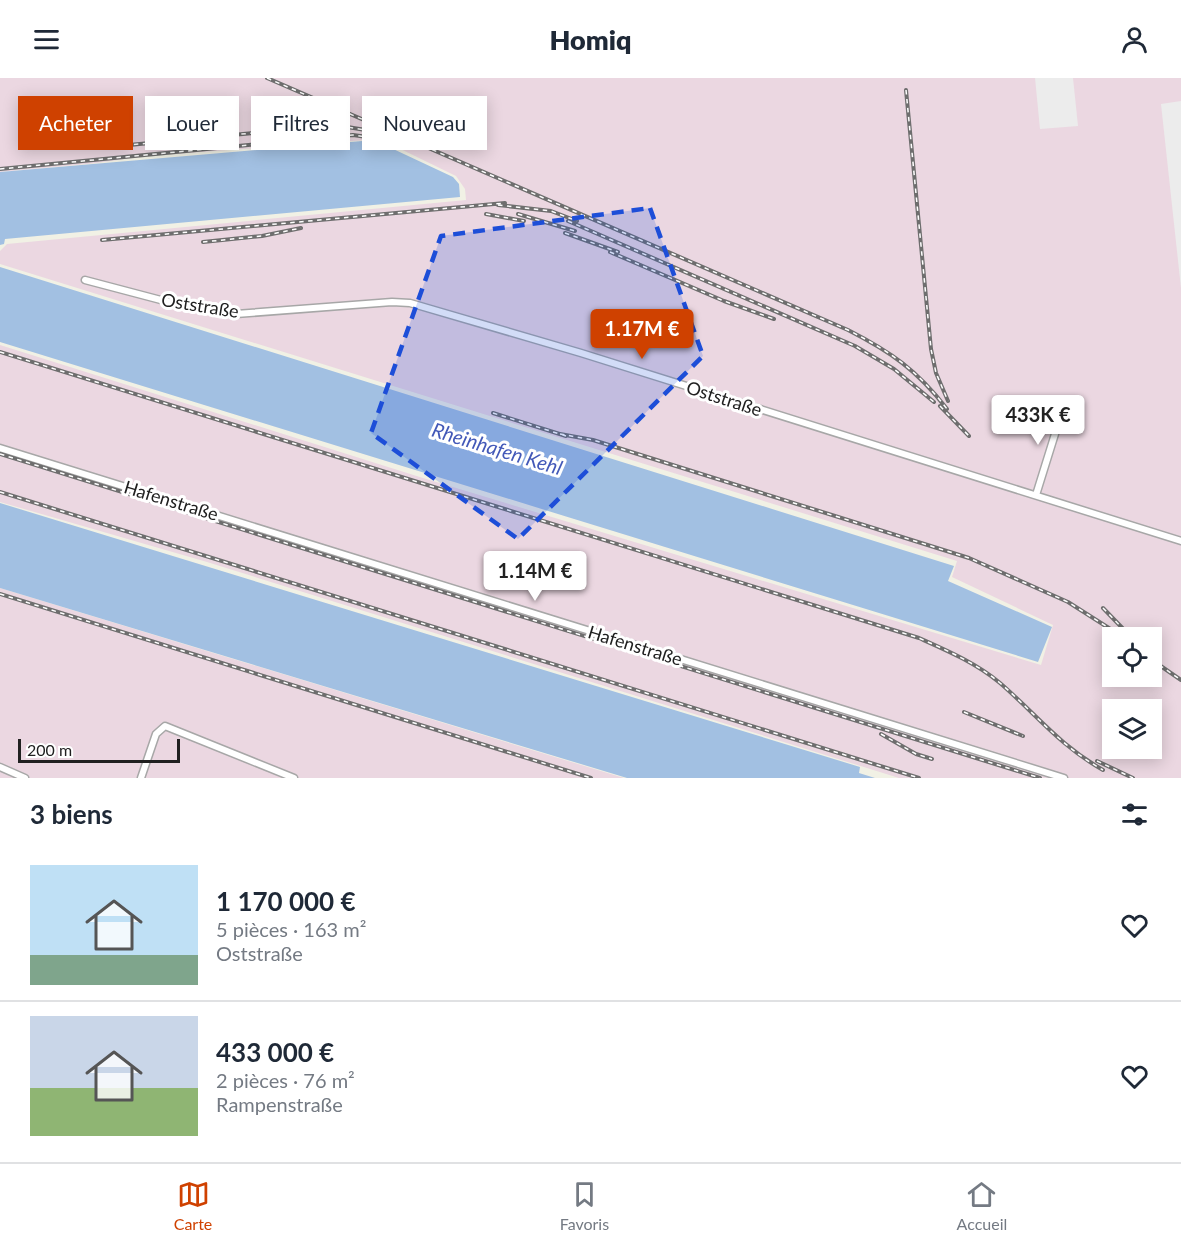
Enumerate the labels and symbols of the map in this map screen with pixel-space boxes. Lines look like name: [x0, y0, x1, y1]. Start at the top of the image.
street label: Oststraße: [160, 288, 240, 322]
pin: 1.17M €: [587, 309, 697, 360]
street label: Oststraße: [684, 376, 765, 421]
pin: 433K €: [989, 395, 1087, 446]
water label: Rheinhafen Kehl: [429, 417, 566, 479]
street label: Hafenstraße: [122, 475, 221, 525]
pin: 1.14M €: [480, 551, 590, 602]
street label: Hafenstraße: [586, 620, 685, 670]
scale bar: [18, 736, 180, 764]

